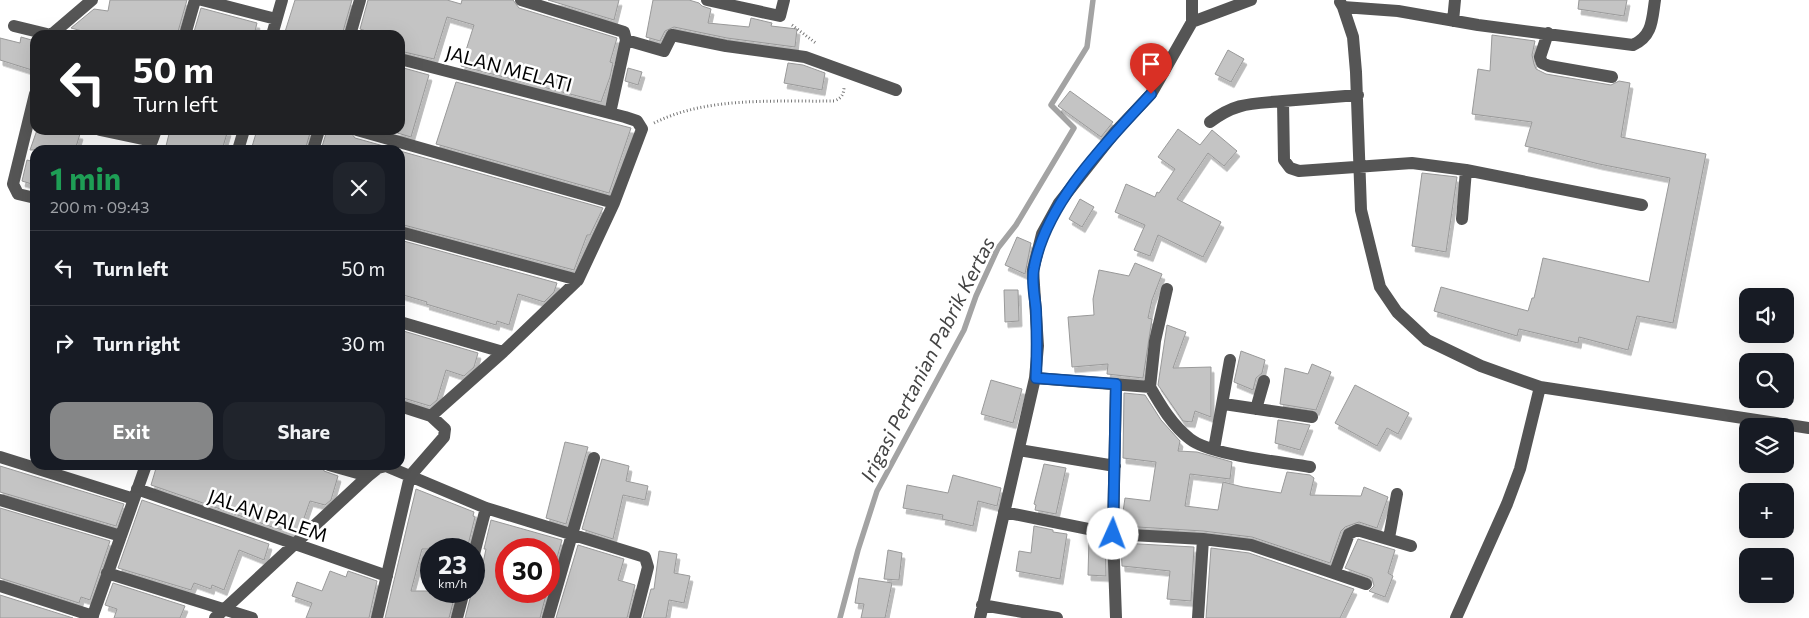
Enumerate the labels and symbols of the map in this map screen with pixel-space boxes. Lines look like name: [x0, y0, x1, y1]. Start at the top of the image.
street label: JALAN MELATI: [443, 40, 575, 96]
pin: [1130, 43, 1172, 94]
water label: Irigasi Pertanian Pabrik Kertas: [855, 233, 999, 485]
street label: JALAN PALEM: [205, 484, 331, 546]
position arrow: [1086, 507, 1138, 559]
speed limit sign: 30: [495, 538, 560, 603]

